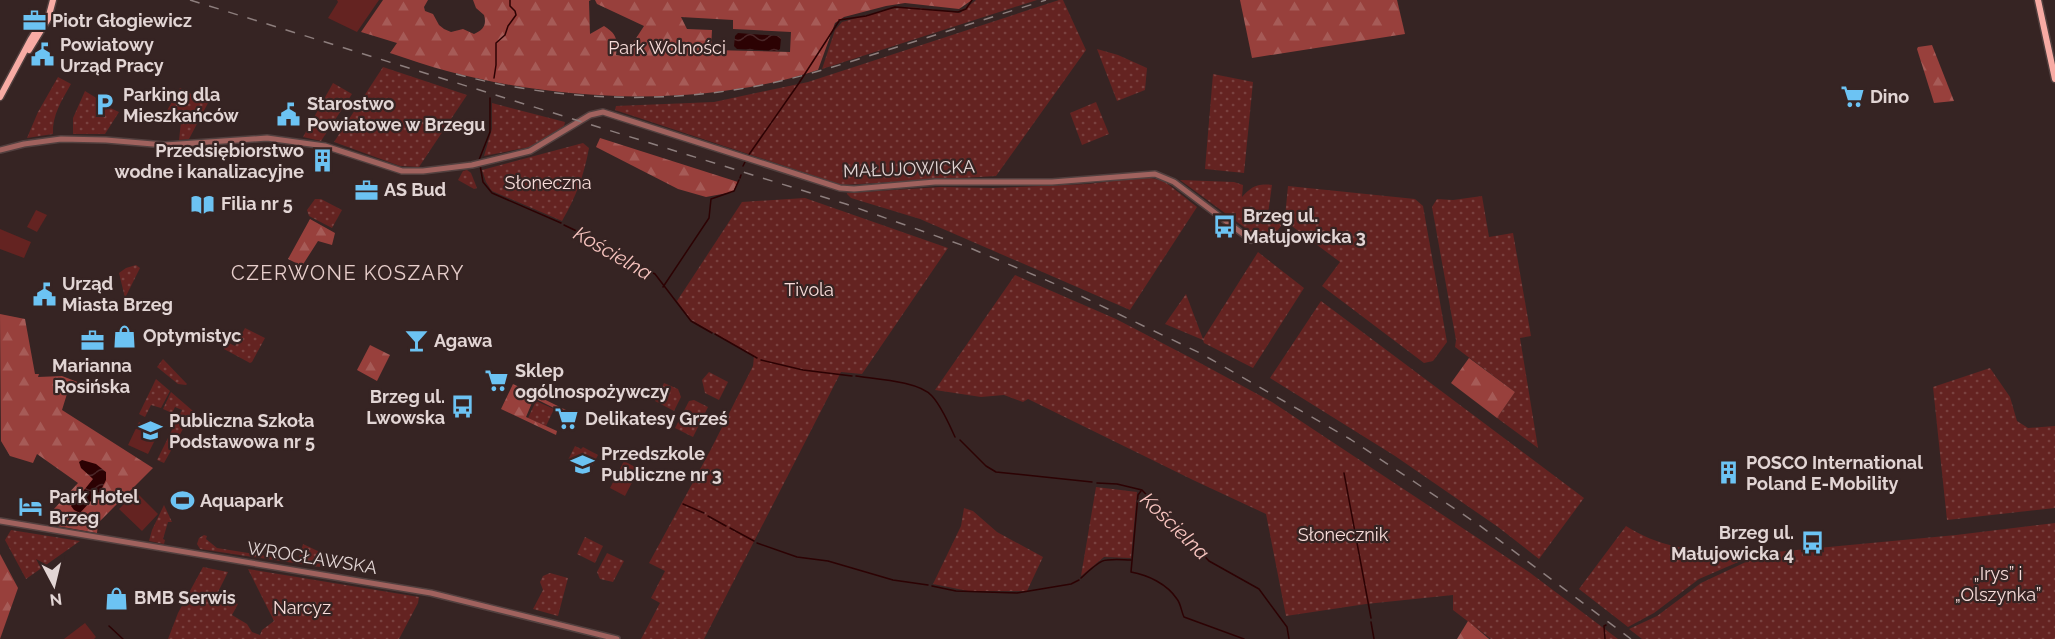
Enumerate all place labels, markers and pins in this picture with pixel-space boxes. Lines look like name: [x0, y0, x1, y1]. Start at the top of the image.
office icon: Piotr Głogiewicz: [21, 8, 47, 34]
place label: Piotr Głogiewicz: [52, 10, 192, 31]
place label: Powiatowy Urząd Pracy: [60, 34, 164, 76]
public building icon: Powiatowy Urząd Pracy: [29, 42, 55, 68]
place label: Parking dla Mieszkańców: [123, 84, 240, 126]
supermarket icon: Dino: [1839, 84, 1865, 110]
place label: Dino: [1870, 86, 1909, 107]
parking icon: Parking dla Mieszkańców: [92, 92, 118, 118]
place label: Starostwo Powiatowe w Brzegu: [307, 93, 485, 135]
public building icon: Starostwo Powiatowe w Brzegu: [276, 101, 302, 127]
place label: Przedsiębiorstwo wodne i kanalizacyjne: [115, 140, 304, 182]
building icon: Przedsiębiorstwo wodne i kanalizacyjne: [309, 148, 335, 174]
office icon: AS Bud: [353, 177, 379, 203]
place label: AS Bud: [384, 179, 446, 200]
library icon: Filia nr 5: [190, 191, 216, 217]
place label: Filia nr 5: [221, 193, 293, 214]
place label: Brzeg ul. Małujowicka 3: [1243, 205, 1366, 247]
bus stop icon: Brzeg ul. Małujowicka 3: [1212, 213, 1238, 239]
place label: Urząd Miasta Brzeg: [62, 273, 173, 315]
public building icon: Urząd Miasta Brzeg: [31, 281, 57, 307]
shop icon: Optymistyc: [112, 323, 138, 349]
place label: Optymistyc: [143, 325, 241, 346]
office icon: Marianna Rosińska: [79, 327, 105, 353]
bar icon: Agawa: [403, 328, 429, 354]
place label: Agawa: [434, 330, 492, 351]
place label: Marianna Rosińska: [52, 355, 132, 397]
place label: Sklep ogólnospożywczy: [515, 360, 669, 402]
supermarket icon: Sklep ogólnospożywczy: [484, 368, 510, 394]
place label: Brzeg ul. Lwowska: [366, 386, 445, 428]
bus stop icon: Brzeg ul. Lwowska: [450, 394, 476, 420]
supermarket icon: Delikatesy Grześ: [554, 406, 580, 432]
place label: Delikatesy Grześ: [585, 408, 728, 429]
place label: Publiczna Szkoła Podstawowa nr 5: [169, 410, 315, 452]
school or university icon: Publiczna Szkoła Podstawowa nr 5: [138, 418, 164, 444]
place label: Przedszkole Publiczne nr 3: [601, 443, 722, 485]
school or university icon: Przedszkole Publiczne nr 3: [570, 451, 596, 477]
place label: POSCO International Poland E-Mobility: [1746, 452, 1923, 494]
building icon: POSCO International Poland E-Mobility: [1715, 460, 1741, 486]
place label: Park Hotel Brzeg: [49, 486, 139, 528]
sports icon: Aquapark: [169, 488, 195, 514]
place label: Aquapark: [200, 490, 284, 511]
hotel icon: Park Hotel Brzeg: [18, 494, 44, 520]
place label: Brzeg ul. Małujowicka 4: [1671, 522, 1794, 564]
bus stop icon: Brzeg ul. Małujowicka 4: [1799, 530, 1825, 556]
shop icon: BMB Serwis: [103, 585, 129, 611]
place label: BMB Serwis: [134, 587, 236, 608]

